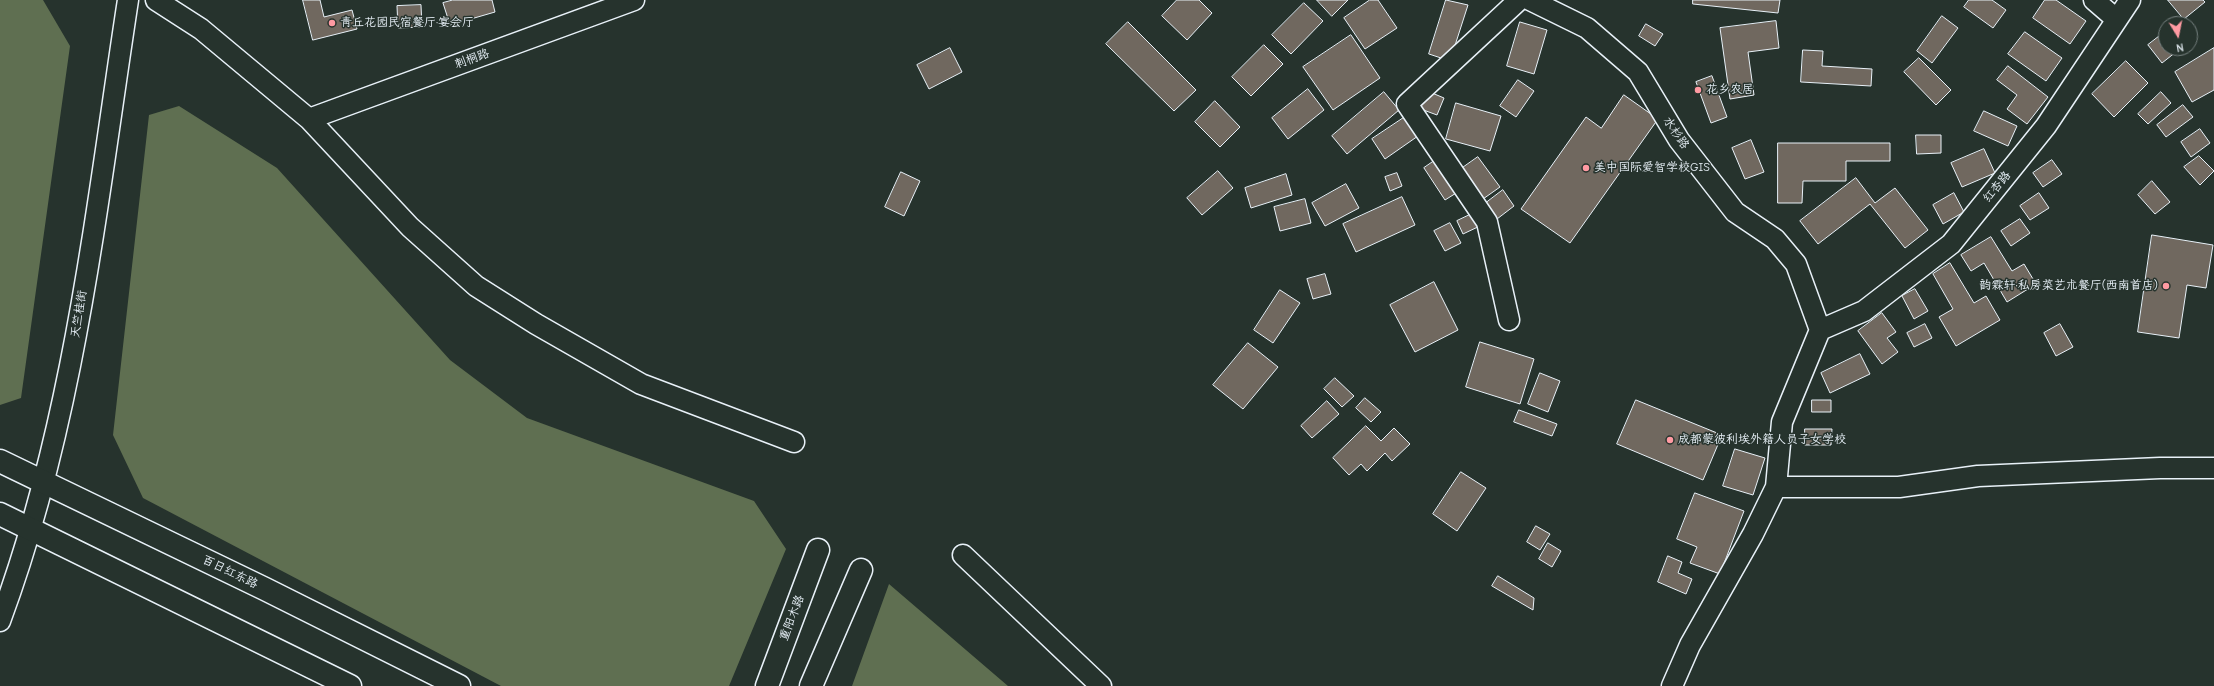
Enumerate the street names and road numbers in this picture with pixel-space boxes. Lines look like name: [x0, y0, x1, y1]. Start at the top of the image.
street label: 刺桐路: [453, 46, 491, 72]
street label: 水杉路: [1660, 114, 1692, 152]
street label: 红杏路: [1980, 168, 2014, 206]
street label: 天竺桂街: [68, 289, 90, 339]
street label: 百日红东路: [200, 552, 260, 592]
street label: 重阳木路: [777, 593, 807, 643]

